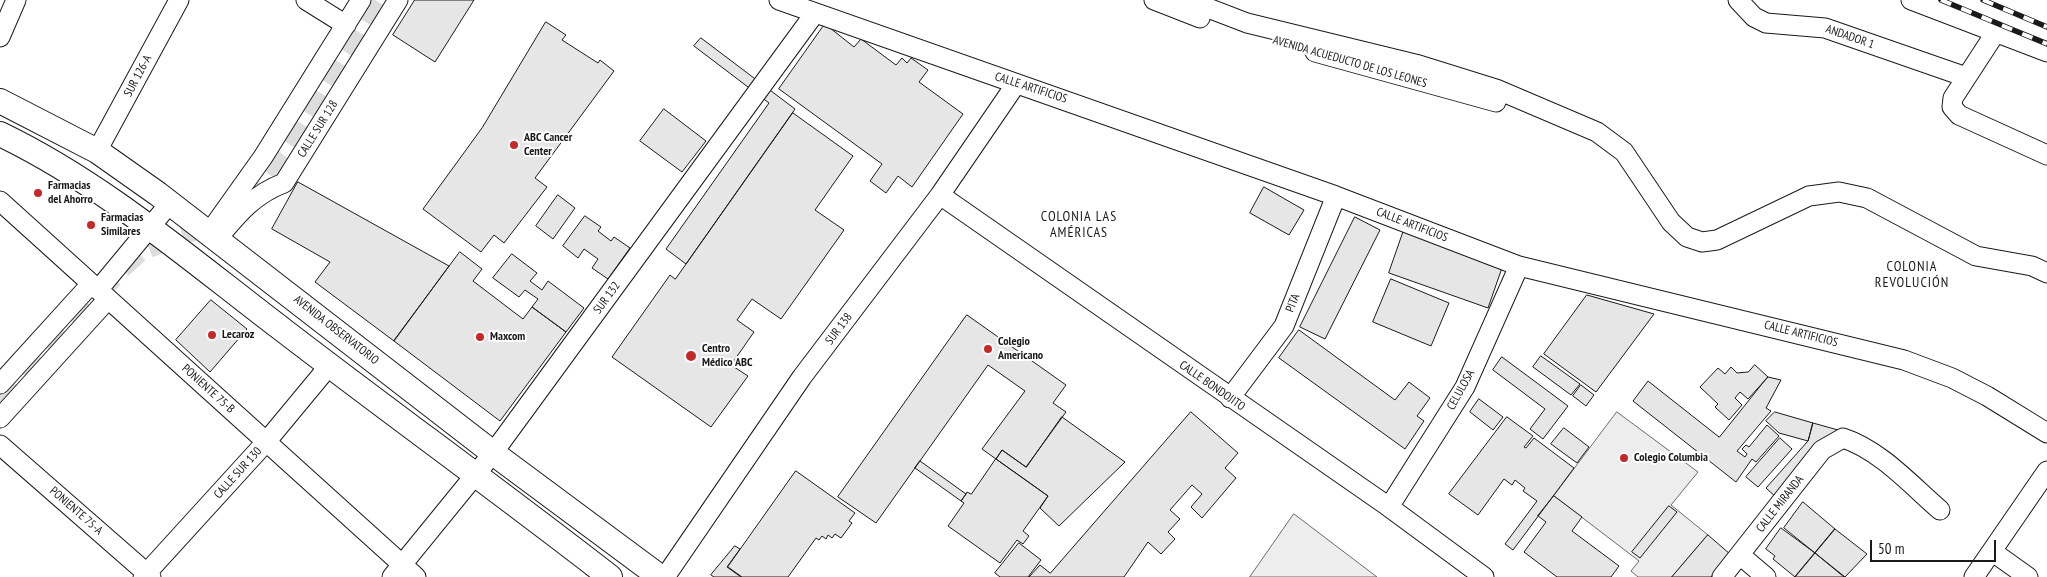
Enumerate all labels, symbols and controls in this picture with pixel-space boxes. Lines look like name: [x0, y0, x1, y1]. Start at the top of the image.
street label: ANDADOR 1: [1824, 22, 1876, 52]
street label: AVENIDA ACUEDUCTO DE LOS LEONES: [1271, 33, 1429, 91]
street label: SUR 126-A: [121, 53, 155, 99]
street label: CALLE ARTIFICIOS: [993, 70, 1069, 106]
street label: CALLE SUR 128: [295, 98, 341, 160]
place label: ABC Cancer Center: [524, 131, 572, 159]
marker: ABC Cancer Center: [508, 139, 520, 151]
place label: Farmacias del Ahorro: [48, 179, 93, 207]
marker: Farmacias del Ahorro: [32, 187, 44, 199]
street label: CALLE ARTIFICIOS: [1374, 205, 1450, 245]
district label: COLONIA LAS AMÉRICAS: [1039, 209, 1119, 242]
place label: Farmacias Similares: [101, 211, 143, 239]
marker: Farmacias Similares: [85, 219, 97, 231]
district label: COLONIA REVOLUCIÓN: [1873, 259, 1951, 292]
street label: SUR 132: [591, 279, 623, 317]
street label: AVENIDA OBSERVATORIO: [291, 292, 381, 368]
street label: PITA: [1283, 292, 1303, 314]
street label: SUR 138: [822, 310, 856, 348]
street label: CALLE ARTIFICIOS: [1763, 318, 1839, 350]
place label: Lecaroz: [222, 328, 254, 342]
marker: Lecaroz: [206, 329, 218, 341]
place label: Maxcom: [490, 330, 525, 344]
marker: Maxcom: [474, 331, 486, 343]
place label: Colegio Americano: [998, 335, 1043, 363]
place label: Centro Médico ABC: [702, 342, 752, 370]
marker: Colegio Americano: [982, 343, 994, 355]
marker: Centro Médico ABC: [684, 349, 698, 363]
street label: CALLE BONDOJITO: [1176, 358, 1248, 414]
street label: PONIENTE 75-B: [179, 362, 237, 416]
street label: CELULOSA: [1444, 367, 1478, 413]
street label: CALLE SUR 130: [211, 444, 265, 502]
place label: Colegio Columbia: [1634, 451, 1708, 465]
marker: Colegio Columbia: [1618, 452, 1630, 464]
street label: CALLE MIRANDA: [1753, 473, 1807, 535]
street label: PONIENTE 75-A: [47, 484, 105, 538]
scale bar: [1872, 530, 1998, 562]
text: 50 m: [1878, 539, 1904, 558]

